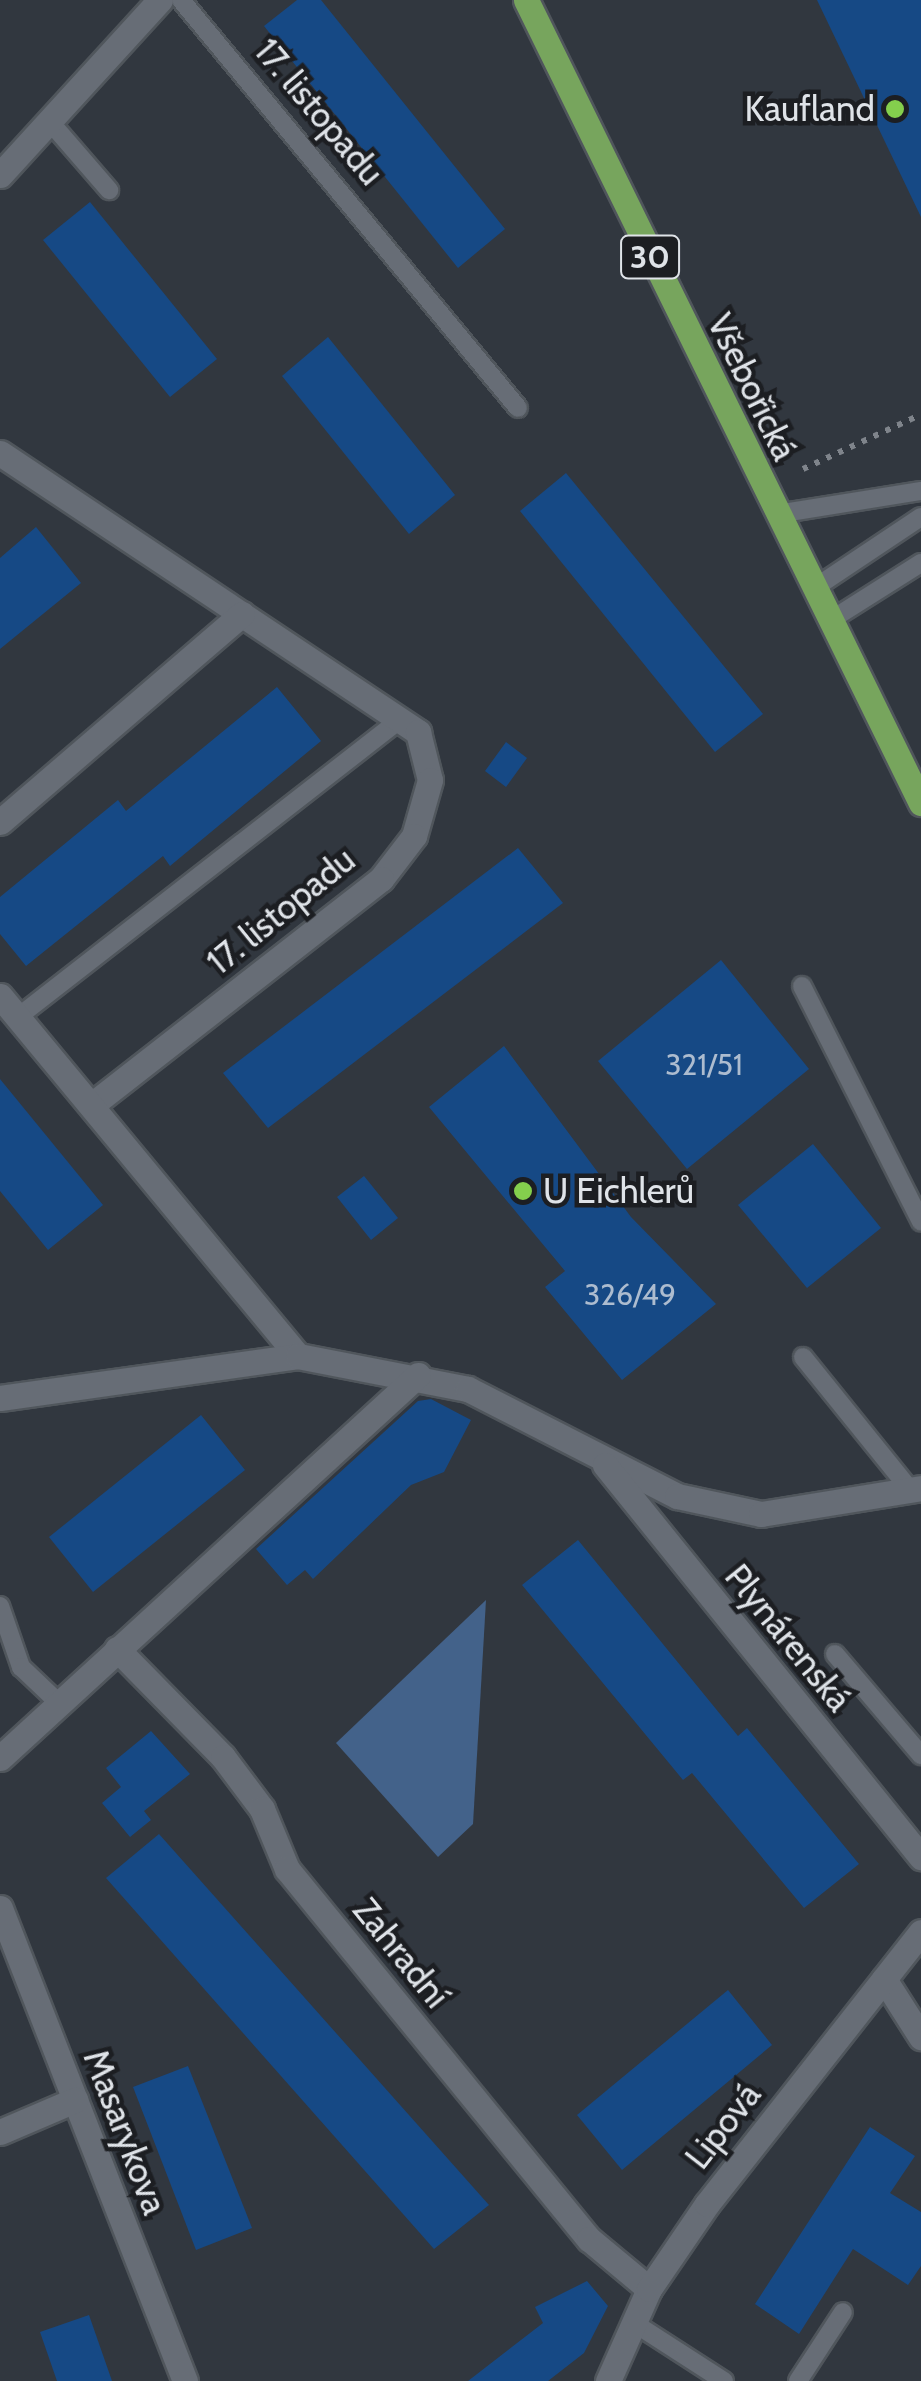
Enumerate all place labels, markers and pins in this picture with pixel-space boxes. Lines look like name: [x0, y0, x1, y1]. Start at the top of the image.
place label: Kaufland: [744, 88, 875, 130]
marker: Kaufland: [884, 98, 906, 120]
place label: U Eichlerů: [543, 1170, 694, 1212]
marker: U Eichlerů: [512, 1180, 534, 1202]

